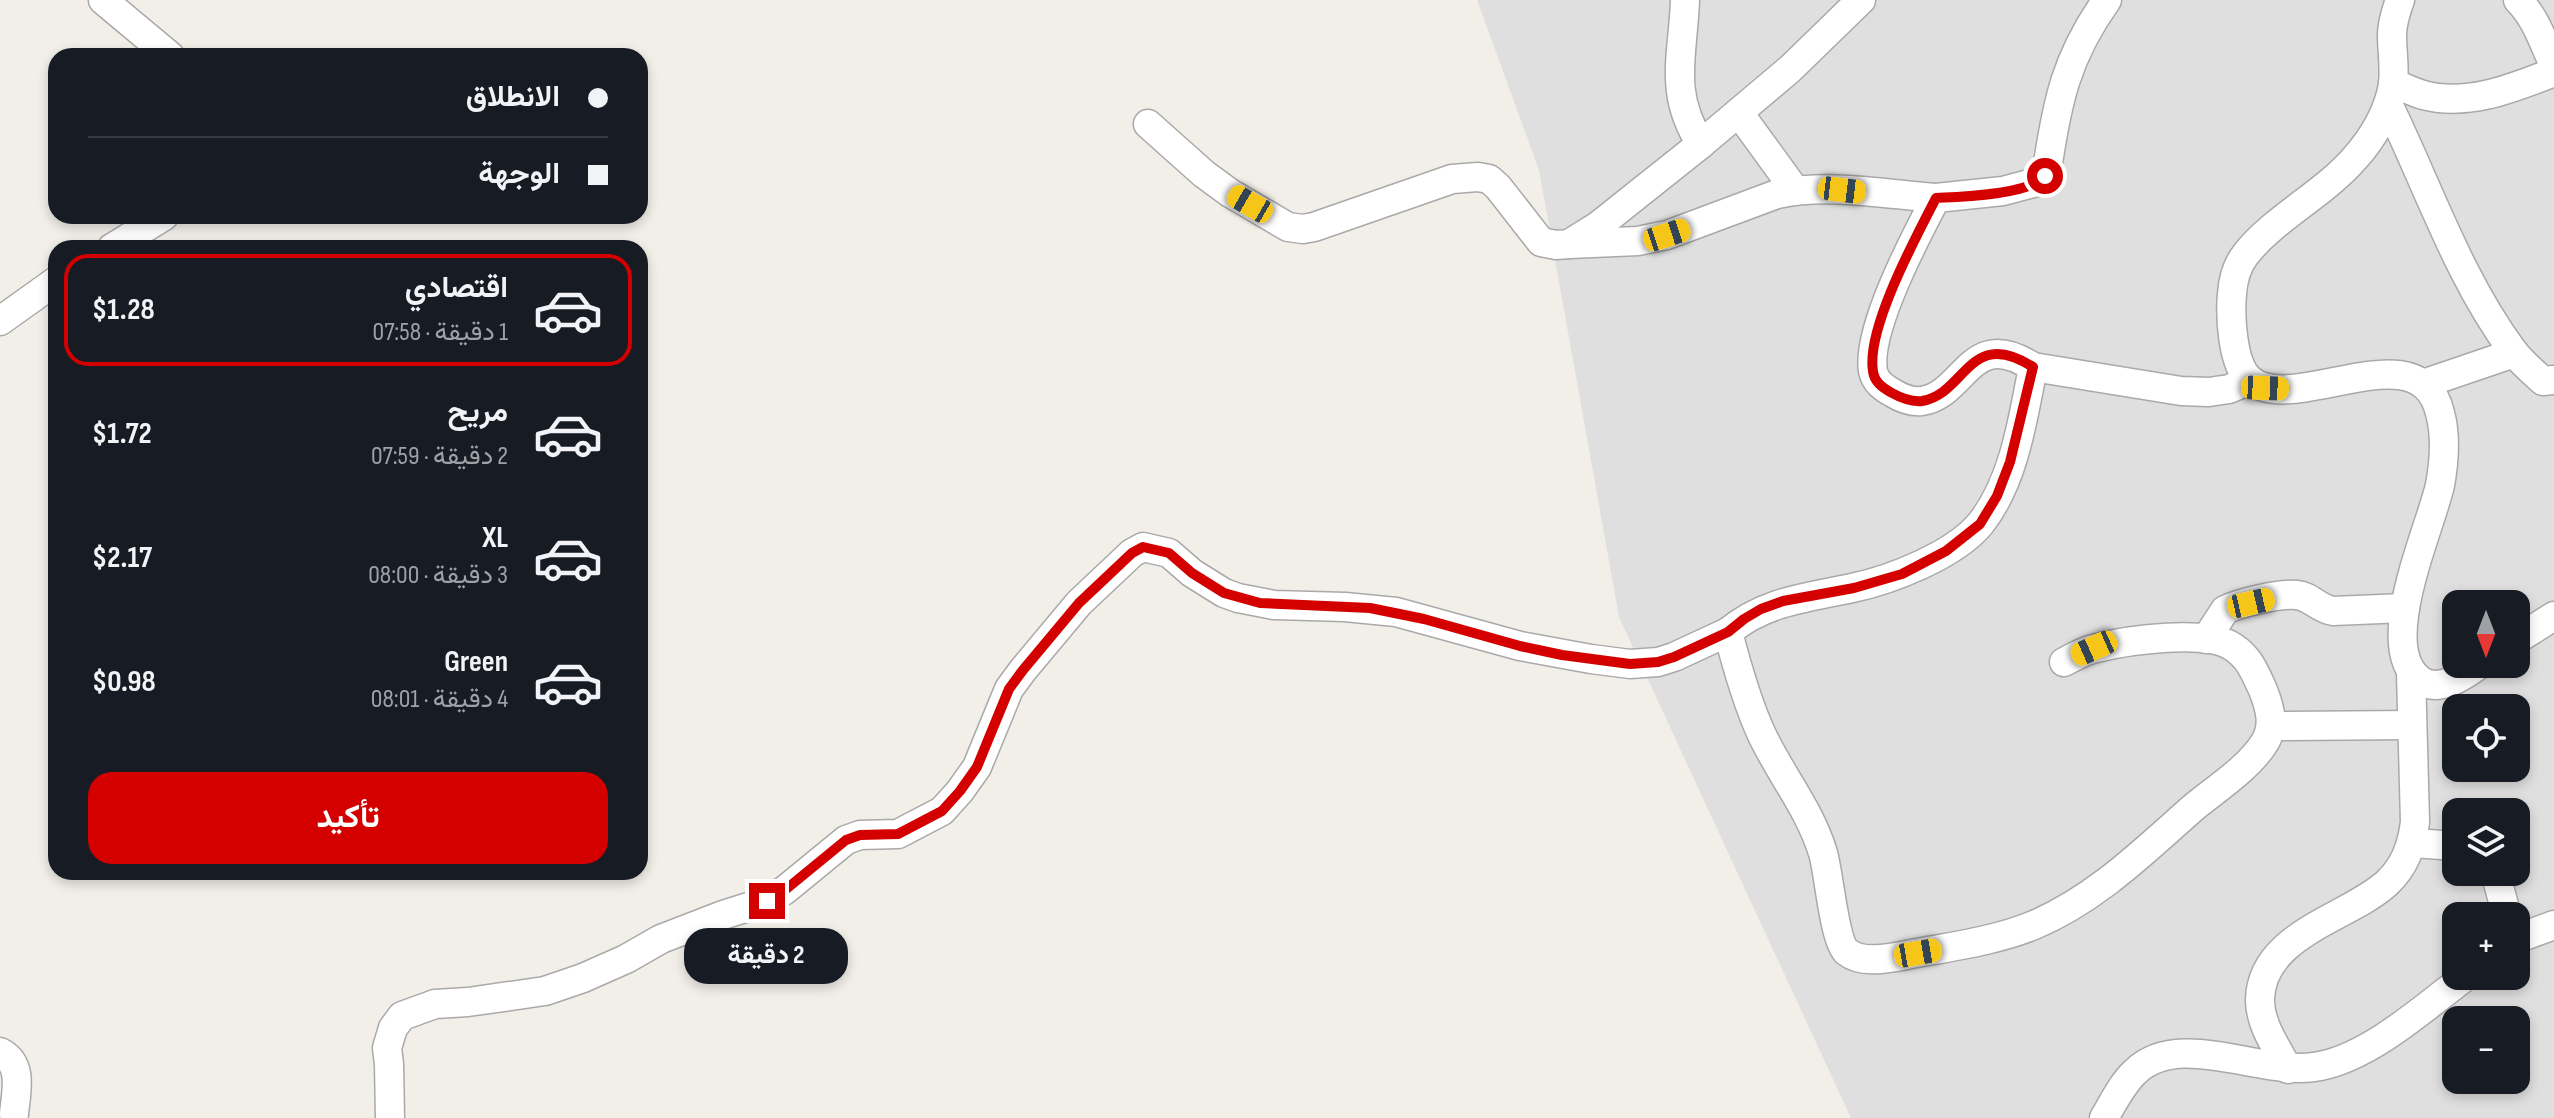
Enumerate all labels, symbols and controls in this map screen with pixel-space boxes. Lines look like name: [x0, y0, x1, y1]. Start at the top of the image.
text: الانطلاق: [466, 79, 560, 115]
text: الوجهة: [478, 156, 560, 192]
route start: [2027, 158, 2063, 194]
car: [1817, 175, 1867, 205]
car: [1223, 182, 1277, 226]
car: [1640, 216, 1694, 254]
text: اقتصادي: [405, 270, 508, 306]
icon: car: [532, 274, 604, 346]
text: $1.28: [92, 292, 155, 328]
text: 1 دقيقة · 07:58: [373, 317, 508, 348]
car: [2241, 375, 2289, 401]
text: مريح: [448, 394, 508, 430]
icon: car: [532, 398, 604, 470]
text: $1.72: [92, 416, 152, 452]
text: 2 دقيقة · 07:59: [371, 441, 508, 472]
text: XL: [482, 520, 508, 556]
icon: car: [532, 522, 604, 594]
text: $2.17: [92, 540, 152, 576]
text: 3 دقيقة · 08:00: [368, 560, 508, 591]
car: [2225, 586, 2277, 620]
north arrow: [2442, 590, 2530, 678]
map controls: [2442, 590, 2530, 1094]
car: [2067, 627, 2121, 669]
text: Green: [444, 644, 508, 680]
icon: car: [532, 646, 604, 718]
text: $0.98: [92, 664, 156, 700]
text: 4 دقيقة · 08:01: [371, 684, 508, 715]
button: locate: [2442, 694, 2530, 782]
button: تأكيد: [88, 772, 608, 864]
button: layers: [2442, 798, 2530, 886]
route end: [749, 883, 785, 919]
button: +: [2442, 902, 2530, 990]
callout: 2 دقيقة: [685, 929, 849, 985]
car: [1892, 937, 1944, 969]
text: 2 دقيقة: [728, 940, 804, 971]
button: −: [2442, 1006, 2530, 1094]

